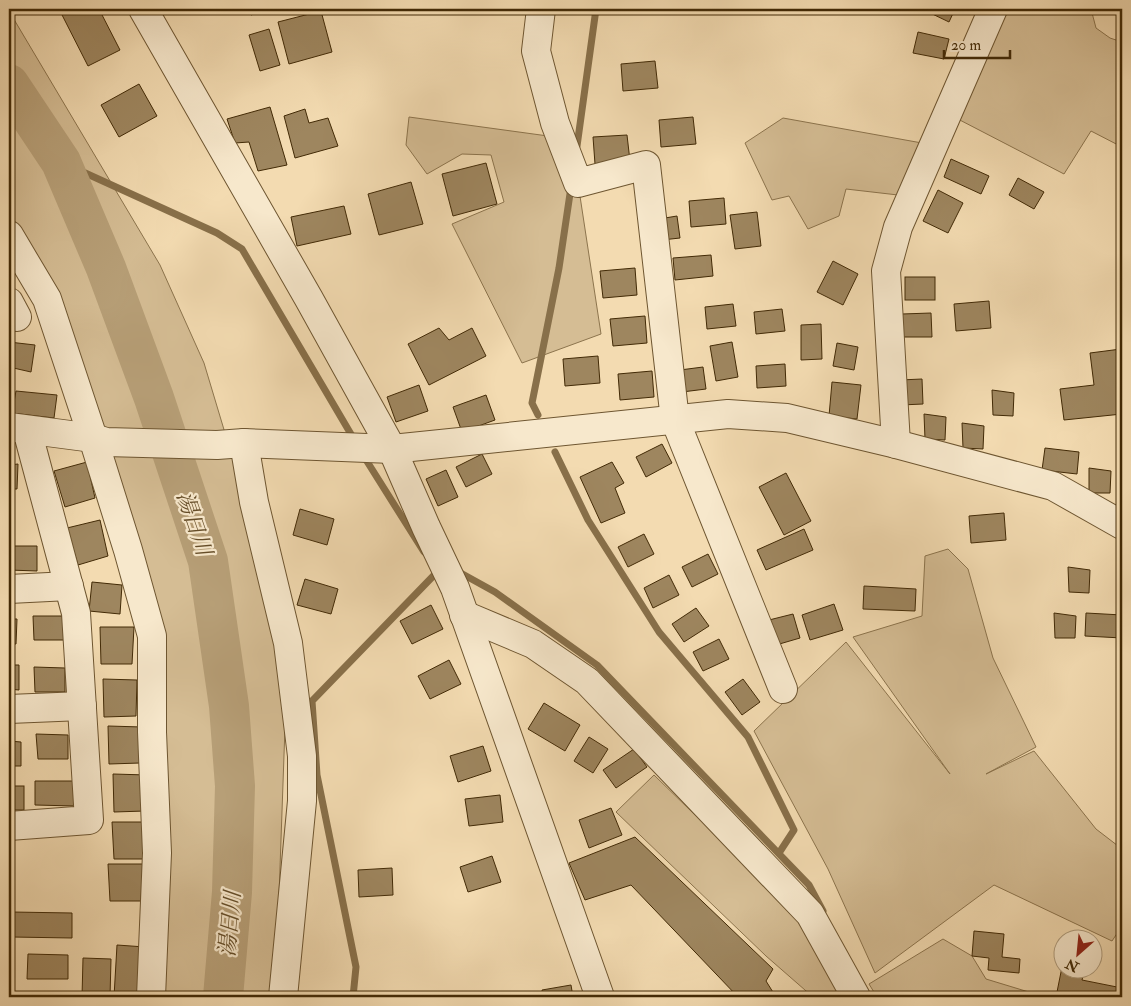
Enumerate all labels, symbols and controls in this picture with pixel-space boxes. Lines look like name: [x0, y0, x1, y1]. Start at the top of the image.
scale bar: [944, 28, 1010, 60]
text: 20 m: [951, 36, 981, 55]
water label: 湯日川: [170, 488, 219, 561]
water label: 湯日川: [213, 888, 247, 958]
north arrow: [1054, 928, 1104, 978]
text: N: [1062, 955, 1083, 976]

